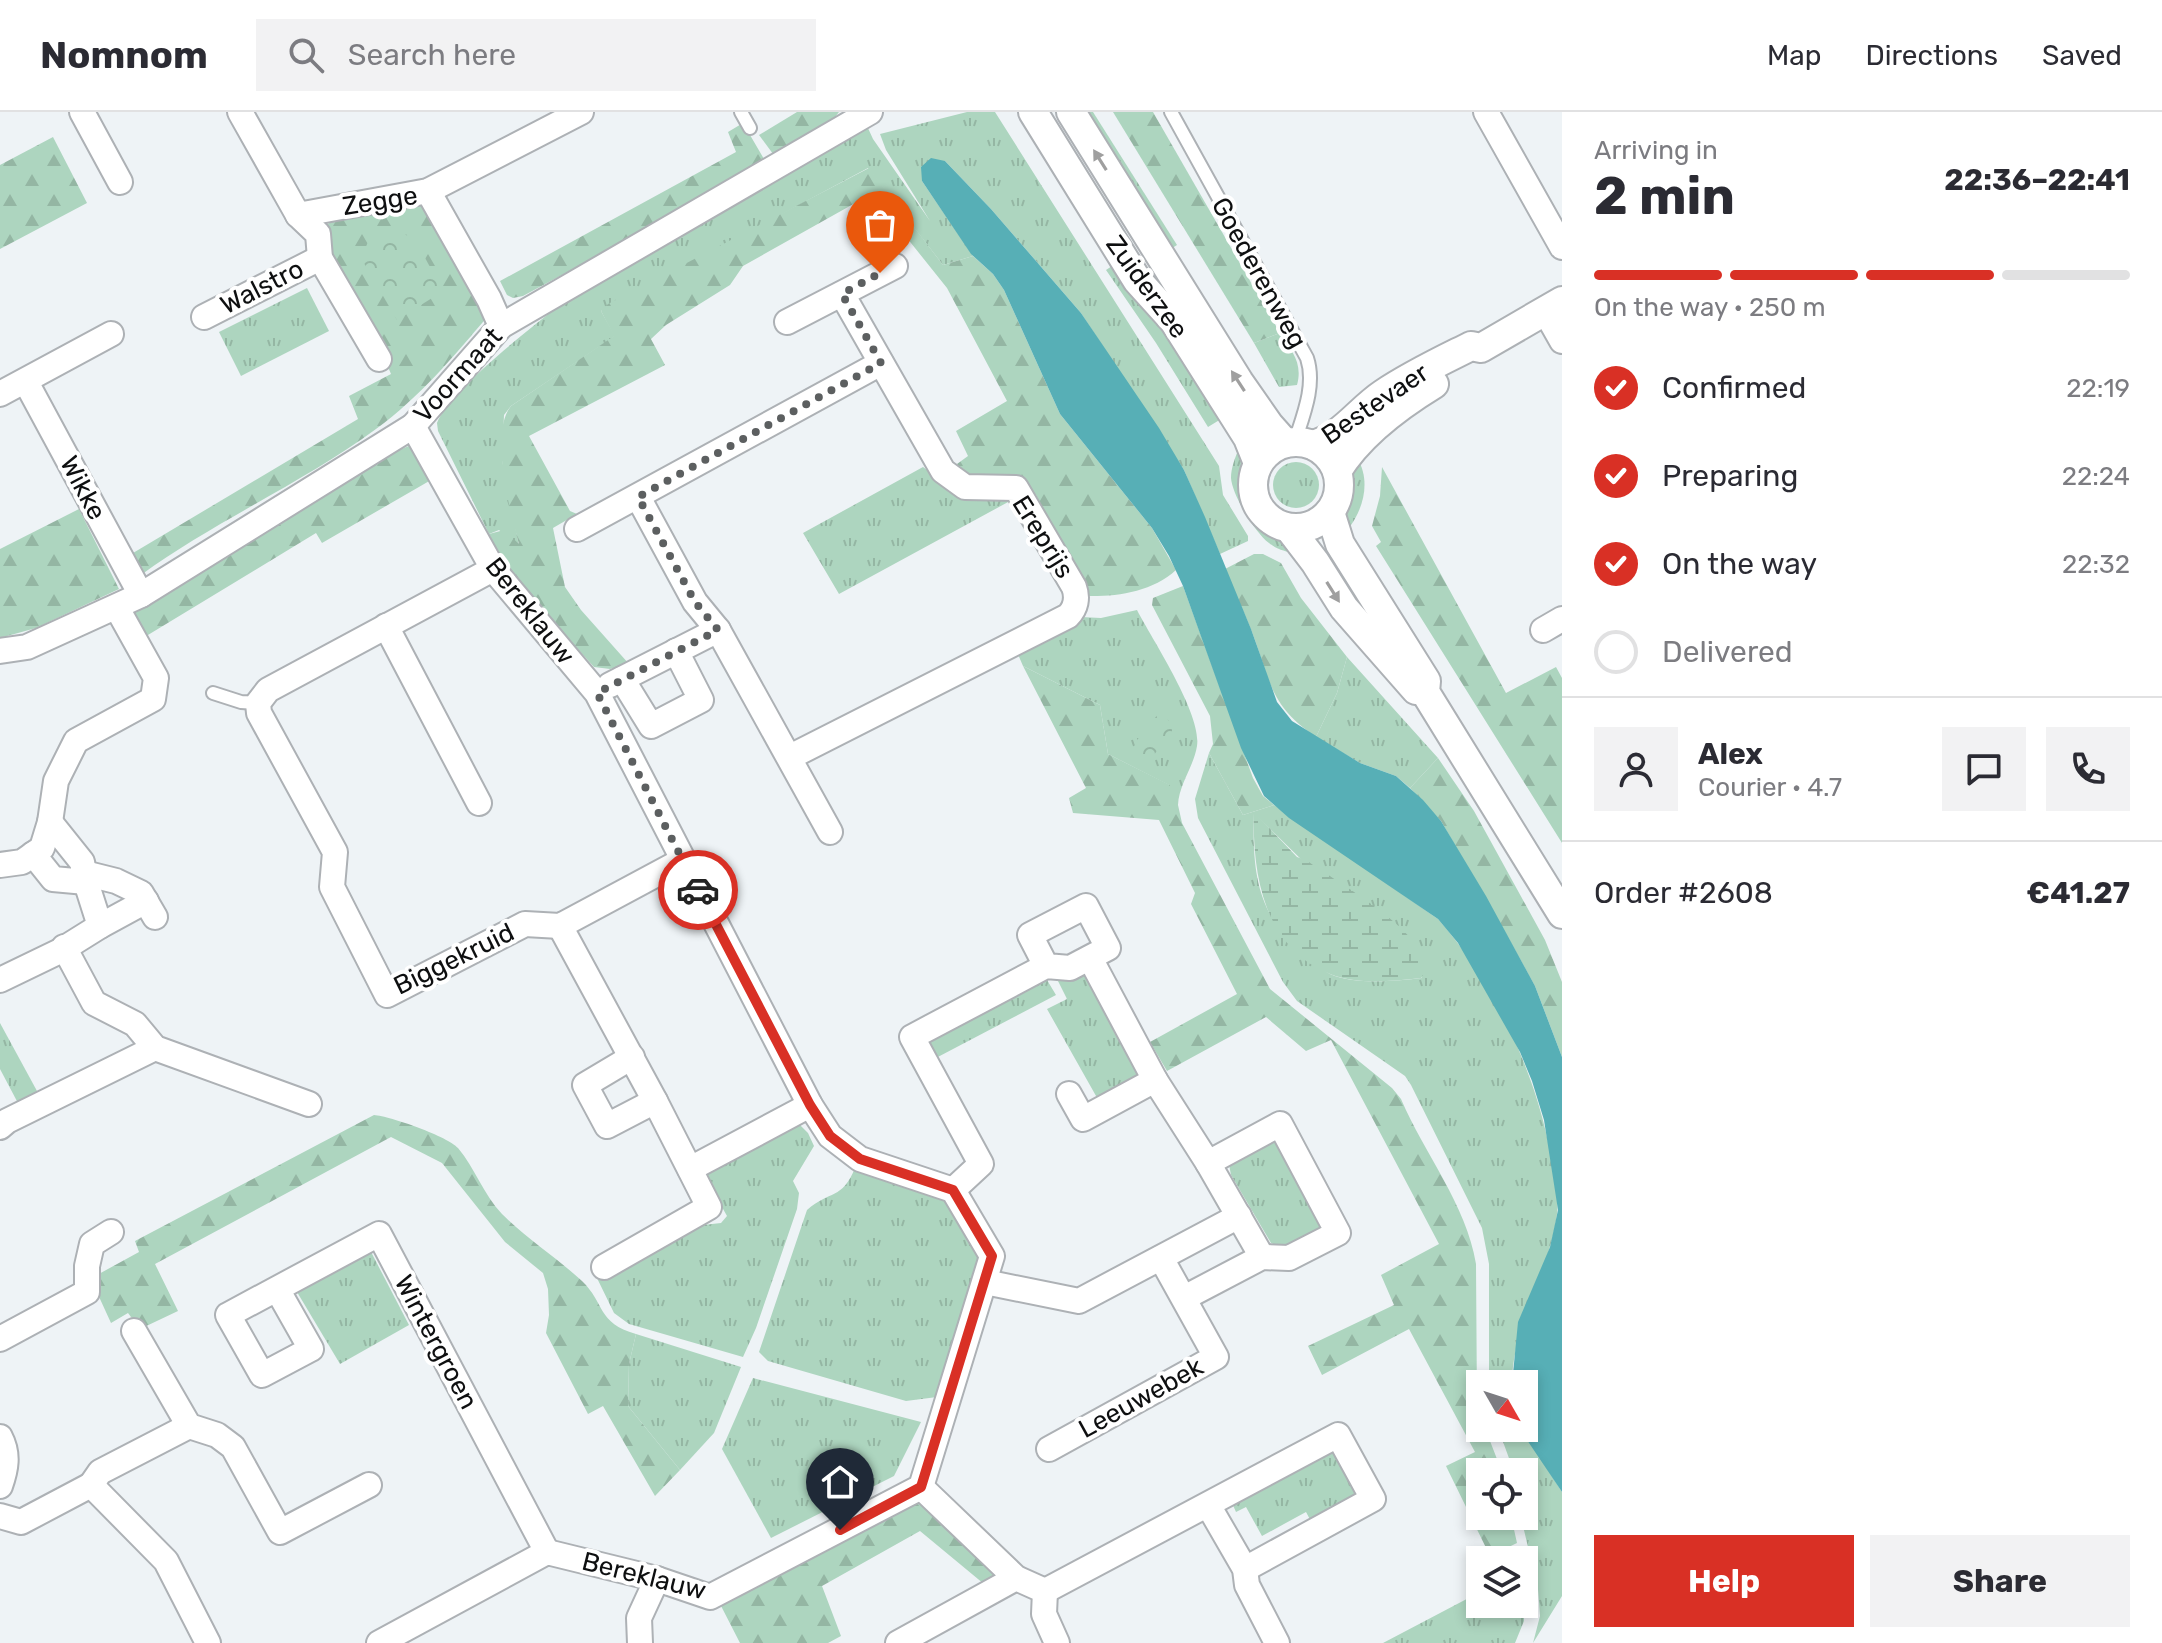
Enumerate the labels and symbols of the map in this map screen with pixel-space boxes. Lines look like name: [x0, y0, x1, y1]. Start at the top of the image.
one-way arrow: [1094, 149, 1108, 171]
street label: Zegge: [340, 180, 420, 222]
pin: [846, 191, 914, 273]
street label: Goederenweg: [1205, 192, 1313, 354]
street label: Zuiderzee: [1099, 230, 1195, 344]
street label: Walstro: [215, 253, 309, 321]
street label: Voormaat: [407, 321, 509, 429]
street label: Bestevaer: [1316, 357, 1434, 451]
one-way arrow: [1231, 370, 1246, 391]
street label: Wikke: [53, 451, 113, 525]
street label: Ereprijs: [1006, 490, 1080, 584]
street label: Bereklauw: [479, 552, 581, 670]
one-way arrow: [1326, 581, 1340, 603]
courier: [658, 850, 738, 930]
street label: Biggekruid: [389, 917, 519, 1001]
street label: Wintergroen: [388, 1270, 484, 1414]
street label: Leeuwebek: [1073, 1351, 1209, 1445]
north arrow: [1466, 1370, 1538, 1442]
pin: [806, 1448, 874, 1530]
street label: Bereklauw: [579, 1546, 709, 1606]

